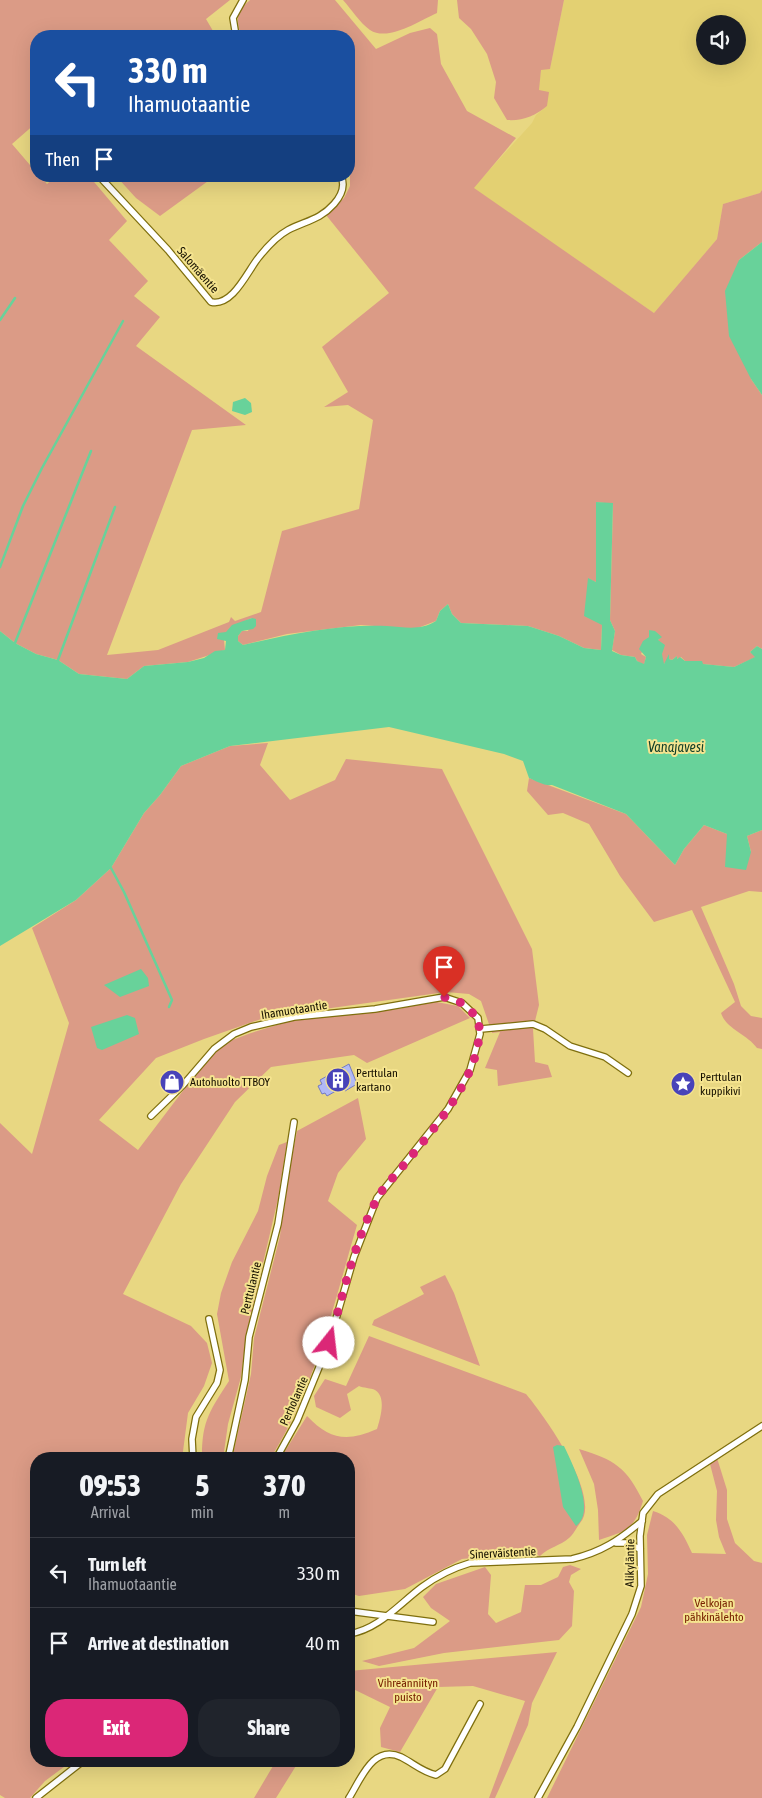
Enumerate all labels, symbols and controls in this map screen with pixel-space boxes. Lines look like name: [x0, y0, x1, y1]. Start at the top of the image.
map controls: [696, 15, 746, 65]
button: sound: [696, 15, 746, 65]
icon: left: [45, 50, 110, 115]
text: 330 m: [128, 50, 207, 90]
text: Ihamuotaantie: [128, 91, 250, 117]
icon: arrive: [90, 145, 118, 173]
text: Then: [45, 148, 80, 170]
street label: Salomäentie: [174, 244, 222, 296]
water label: Vanajavesi: [648, 739, 704, 755]
pin: [423, 946, 465, 997]
icon: arrive: [430, 953, 458, 981]
street label: Ihamuotaantie: [260, 998, 328, 1022]
place label: Perttulan kartano: [356, 1066, 398, 1094]
building icon: Perttulan kartano: [325, 1067, 351, 1093]
shop icon: Autohuolto TTBOY: [159, 1069, 185, 1095]
place label: Perttulan kuppikivi: [700, 1070, 742, 1098]
place icon: Perttulan kuppikivi: [670, 1071, 696, 1097]
place label: Autohuolto TTBOY: [190, 1075, 271, 1089]
street label: Perttulantie: [238, 1260, 264, 1316]
position arrow: [302, 1316, 354, 1368]
street label: Perholantie: [277, 1374, 311, 1428]
text: 09:53: [79, 1468, 141, 1502]
text: 5: [195, 1468, 209, 1502]
text: 370: [263, 1468, 305, 1502]
text: Arrival: [91, 1503, 130, 1521]
text: min: [191, 1503, 214, 1521]
text: m: [279, 1503, 290, 1521]
street label: Alikyläntie: [623, 1539, 637, 1587]
street label: Sinerväistentie: [470, 1544, 536, 1562]
text: Turn left: [88, 1553, 146, 1575]
icon: left: [45, 1559, 73, 1587]
text: 330 m: [297, 1562, 340, 1584]
text: Ihamuotaantie: [88, 1575, 177, 1593]
park label: Velkojan pähkinälehto: [684, 1596, 744, 1624]
icon: arrive: [45, 1629, 73, 1657]
text: Arrive at destination: [88, 1632, 229, 1654]
text: 40 m: [306, 1632, 340, 1654]
park label: Vihreänniityn puisto: [378, 1676, 438, 1704]
button: Exit: [45, 1699, 188, 1757]
button: Share: [198, 1699, 340, 1757]

